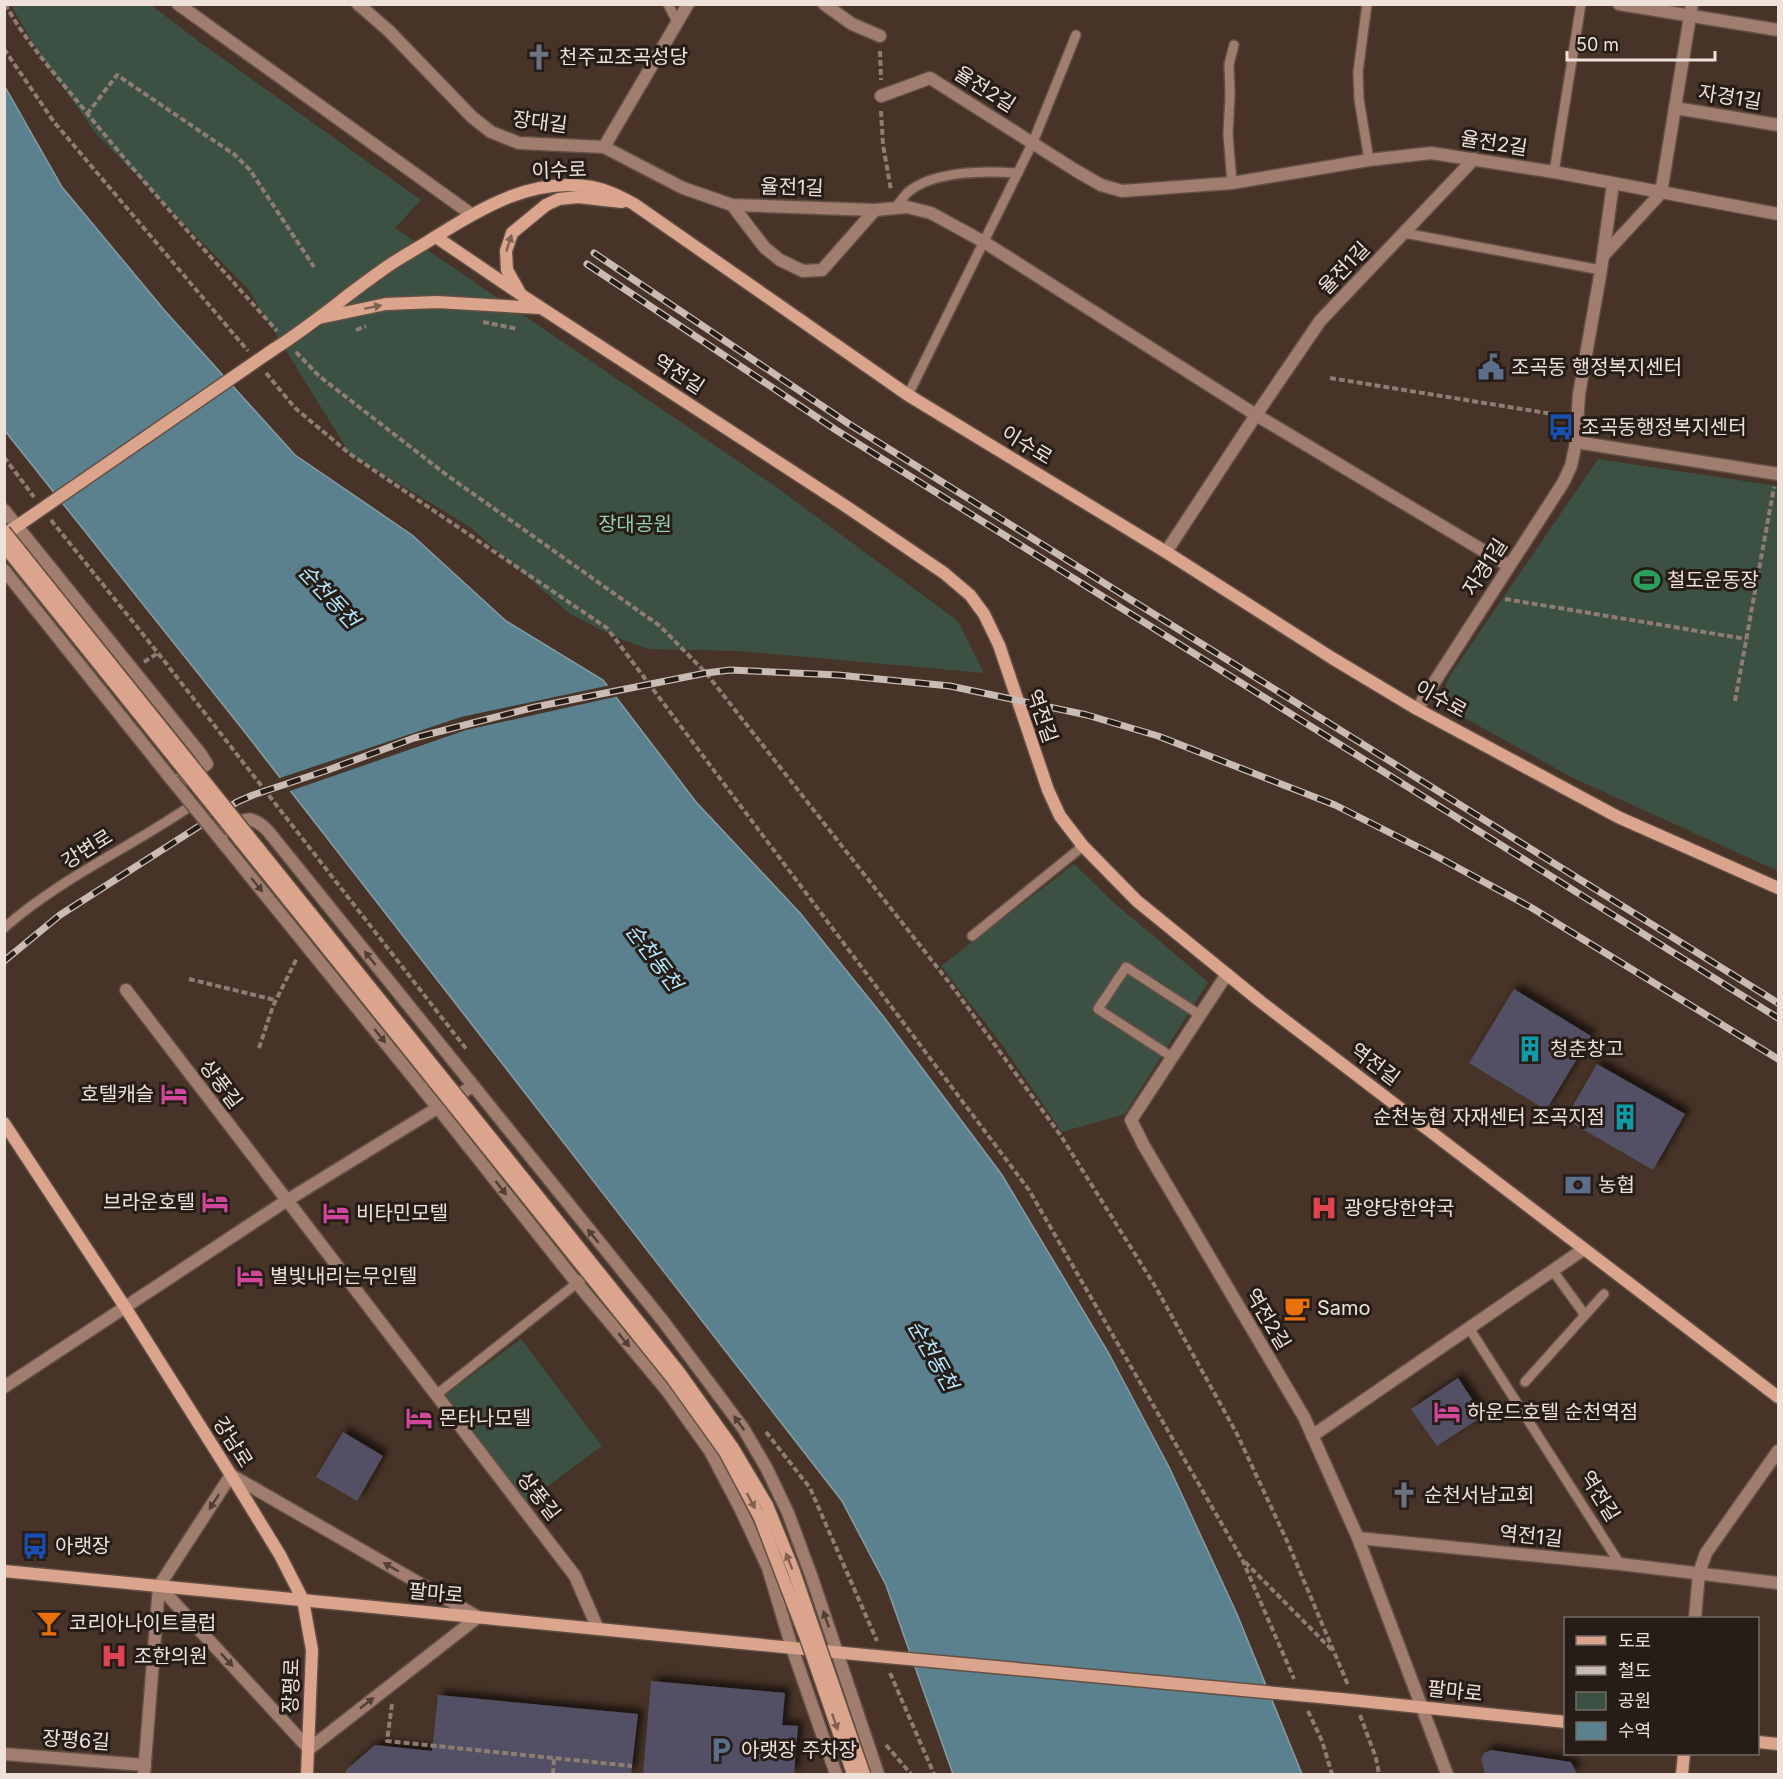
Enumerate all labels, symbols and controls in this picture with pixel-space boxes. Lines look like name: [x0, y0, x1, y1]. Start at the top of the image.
scale bar: [1567, 24, 1716, 62]
text: 50 m: [1576, 34, 1619, 55]
church icon: 천주교조곡성당: [524, 42, 554, 72]
place label: 천주교조곡성당: [559, 45, 688, 69]
street label: 율전2길: [950, 61, 1020, 117]
street label: 자경1길: [1697, 80, 1763, 114]
street label: 장대길: [511, 107, 569, 137]
street label: 율전2길: [1459, 126, 1529, 160]
street label: 이수로: [531, 157, 587, 183]
street label: 율전1길: [760, 174, 824, 200]
one-way arrow: [505, 234, 514, 252]
street label: 율전1길: [1313, 237, 1375, 299]
one-way arrow: [363, 302, 382, 311]
street label: 역전길: [649, 349, 709, 399]
public building icon: 조곡동 행정복지센터: [1476, 352, 1506, 382]
place label: 조곡동 행정복지센터: [1511, 355, 1682, 379]
bus stop icon: 조곡동행정복지센터: [1546, 412, 1576, 442]
place label: 조곡동행정복지센터: [1581, 415, 1747, 439]
street label: 이수로: [997, 420, 1057, 470]
park label: 장대공원: [598, 512, 672, 536]
street label: 자경1길: [1458, 534, 1512, 600]
water label: 순천동천: [294, 559, 366, 635]
sports icon: 철도운동장: [1632, 565, 1662, 595]
place label: 철도운동장: [1667, 568, 1759, 592]
street label: 이수로: [1411, 675, 1471, 723]
street label: 역전길: [1022, 686, 1062, 746]
street label: 강변로: [57, 824, 117, 874]
one-way arrow: [250, 877, 263, 893]
water label: 순천동천: [621, 919, 689, 998]
one-way arrow: [364, 951, 377, 966]
one-way arrow: [373, 1028, 386, 1044]
building icon: 청춘창고: [1515, 1034, 1545, 1064]
place label: 청춘창고: [1550, 1037, 1624, 1061]
street label: 역전길: [1346, 1038, 1404, 1090]
street label: 상풍길: [195, 1055, 247, 1113]
hotel icon: 호텔캐슬: [159, 1079, 189, 1109]
place label: 호텔캐슬: [80, 1082, 154, 1106]
building icon: 순천농협 자재센터 조곡지점: [1610, 1102, 1640, 1132]
place label: 순천농협 자재센터 조곡지점: [1373, 1105, 1605, 1129]
bank icon: 농협: [1563, 1170, 1593, 1200]
place label: 농협: [1598, 1173, 1635, 1197]
one-way arrow: [495, 1181, 507, 1196]
hotel icon: 브라운호텔: [200, 1187, 230, 1217]
place label: 브라운호텔: [103, 1190, 195, 1214]
hospital icon: 광양당한약국: [1309, 1193, 1339, 1223]
place label: 광양당한약국: [1344, 1196, 1454, 1220]
hotel icon: 비타민모텔: [321, 1198, 351, 1228]
place label: 비타민모텔: [356, 1201, 448, 1225]
one-way arrow: [587, 1228, 600, 1244]
hotel icon: 별빛내리는무인텔: [235, 1261, 265, 1291]
place label: 별빛내리는무인텔: [270, 1264, 417, 1288]
street label: 역전2길: [1240, 1284, 1296, 1354]
cafe icon: Samo: [1282, 1293, 1312, 1323]
place label: Samo: [1317, 1296, 1371, 1320]
water label: 순천동천: [903, 1315, 964, 1397]
one-way arrow: [617, 1332, 630, 1347]
hotel icon: 하운드호텔 순천역점: [1432, 1397, 1462, 1427]
place label: 하운드호텔 순천역점: [1467, 1400, 1638, 1424]
hotel icon: 몬타나모텔: [404, 1403, 434, 1433]
place label: 몬타나모텔: [439, 1406, 531, 1430]
street label: 강남로: [208, 1412, 258, 1472]
one-way arrow: [733, 1415, 745, 1431]
street label: 역전길: [1575, 1466, 1625, 1526]
street label: 상풍길: [513, 1467, 565, 1525]
church icon: 순천서남교회: [1389, 1480, 1419, 1510]
place label: 순천서남교회: [1424, 1483, 1534, 1507]
one-way arrow: [208, 1493, 220, 1509]
one-way arrow: [746, 1493, 756, 1510]
street label: 역전1길: [1498, 1521, 1564, 1551]
bus stop icon: 아랫장: [20, 1531, 50, 1561]
place label: 아랫장: [55, 1534, 110, 1558]
one-way arrow: [784, 1551, 794, 1569]
one-way arrow: [382, 1562, 399, 1572]
street label: 팔마로: [407, 1579, 465, 1607]
bar icon: 코리아나이트클럽: [34, 1608, 64, 1638]
one-way arrow: [821, 1610, 831, 1628]
place label: 코리아나이트클럽: [69, 1611, 216, 1635]
legend: [1564, 1617, 1759, 1755]
text: 도로: [1618, 1630, 1651, 1651]
hospital icon: 조한의원: [99, 1641, 129, 1671]
place label: 조한의원: [134, 1644, 208, 1668]
one-way arrow: [220, 1652, 233, 1667]
street label: 장평로: [278, 1658, 304, 1714]
text: 철도: [1618, 1660, 1651, 1681]
street label: 팔마로: [1426, 1676, 1484, 1706]
text: 공원: [1618, 1690, 1651, 1711]
one-way arrow: [360, 1698, 375, 1710]
one-way arrow: [831, 1713, 840, 1731]
text: 수역: [1618, 1720, 1651, 1741]
street label: 장평6길: [41, 1726, 111, 1754]
parking icon: 아랫장 주차장: [706, 1735, 736, 1765]
place label: 아랫장 주차장: [741, 1738, 857, 1762]

